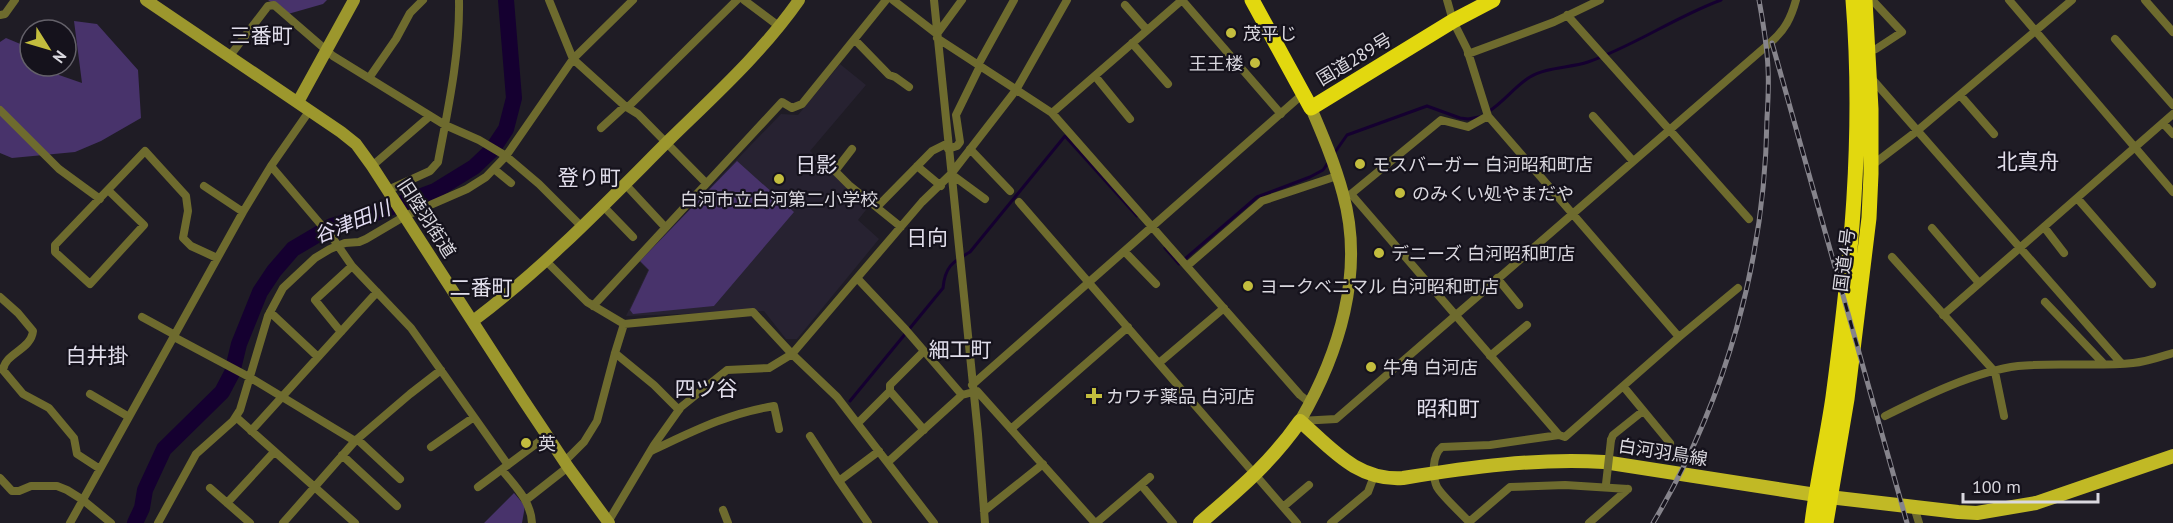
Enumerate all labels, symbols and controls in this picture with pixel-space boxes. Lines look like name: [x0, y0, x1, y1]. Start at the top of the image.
north arrow: [18, 18, 78, 78]
district label: 三番町: [230, 22, 293, 49]
place label: 茂平じ: [1243, 22, 1297, 45]
marker: 茂平じ: [1224, 26, 1238, 40]
street label: 国道289号: [1312, 28, 1396, 90]
text: N: [49, 47, 71, 67]
place label: 王王楼: [1189, 52, 1243, 75]
marker: 王王楼: [1248, 56, 1262, 70]
district label: 北真舟: [1997, 148, 2060, 175]
district label: 日影: [795, 151, 837, 178]
place label: モスバーガー 白河昭和町店: [1372, 153, 1593, 176]
marker: モスバーガー 白河昭和町店: [1353, 157, 1367, 171]
district label: 登り町: [558, 164, 621, 191]
marker: 白河市立白河第二小学校: [772, 172, 786, 186]
street label: 旧陸羽街道: [393, 174, 461, 262]
place label: のみくい処やまだや: [1412, 182, 1574, 205]
marker: のみくい処やまだや: [1393, 186, 1407, 200]
place label: 白河市立白河第二小学校: [680, 188, 878, 211]
water label: 谷津田川: [310, 194, 396, 249]
district label: 日向: [906, 224, 948, 251]
street label: 国道4号: [1829, 227, 1859, 293]
place label: デニーズ 白河昭和町店: [1391, 242, 1575, 265]
marker: デニーズ 白河昭和町店: [1372, 246, 1386, 260]
district label: 二番町: [450, 274, 513, 301]
place label: ヨークベニマル 白河昭和町店: [1260, 275, 1499, 298]
marker: ヨークベニマル 白河昭和町店: [1241, 279, 1255, 293]
district label: 細工町: [929, 336, 992, 363]
district label: 白井掛: [66, 342, 129, 369]
place label: 牛角 白河店: [1383, 356, 1478, 379]
marker: 牛角 白河店: [1364, 360, 1378, 374]
district label: 四ツ谷: [675, 375, 738, 402]
place label: カワチ薬品 白河店: [1106, 385, 1255, 408]
marker: カワチ薬品 白河店: [1087, 389, 1101, 403]
district label: 昭和町: [1417, 395, 1480, 422]
place label: 英: [538, 432, 556, 455]
street label: 白河羽鳥線: [1617, 434, 1709, 470]
marker: 英: [519, 436, 533, 450]
scale bar: [1963, 466, 2098, 504]
text: 100 m: [1972, 475, 2021, 498]

